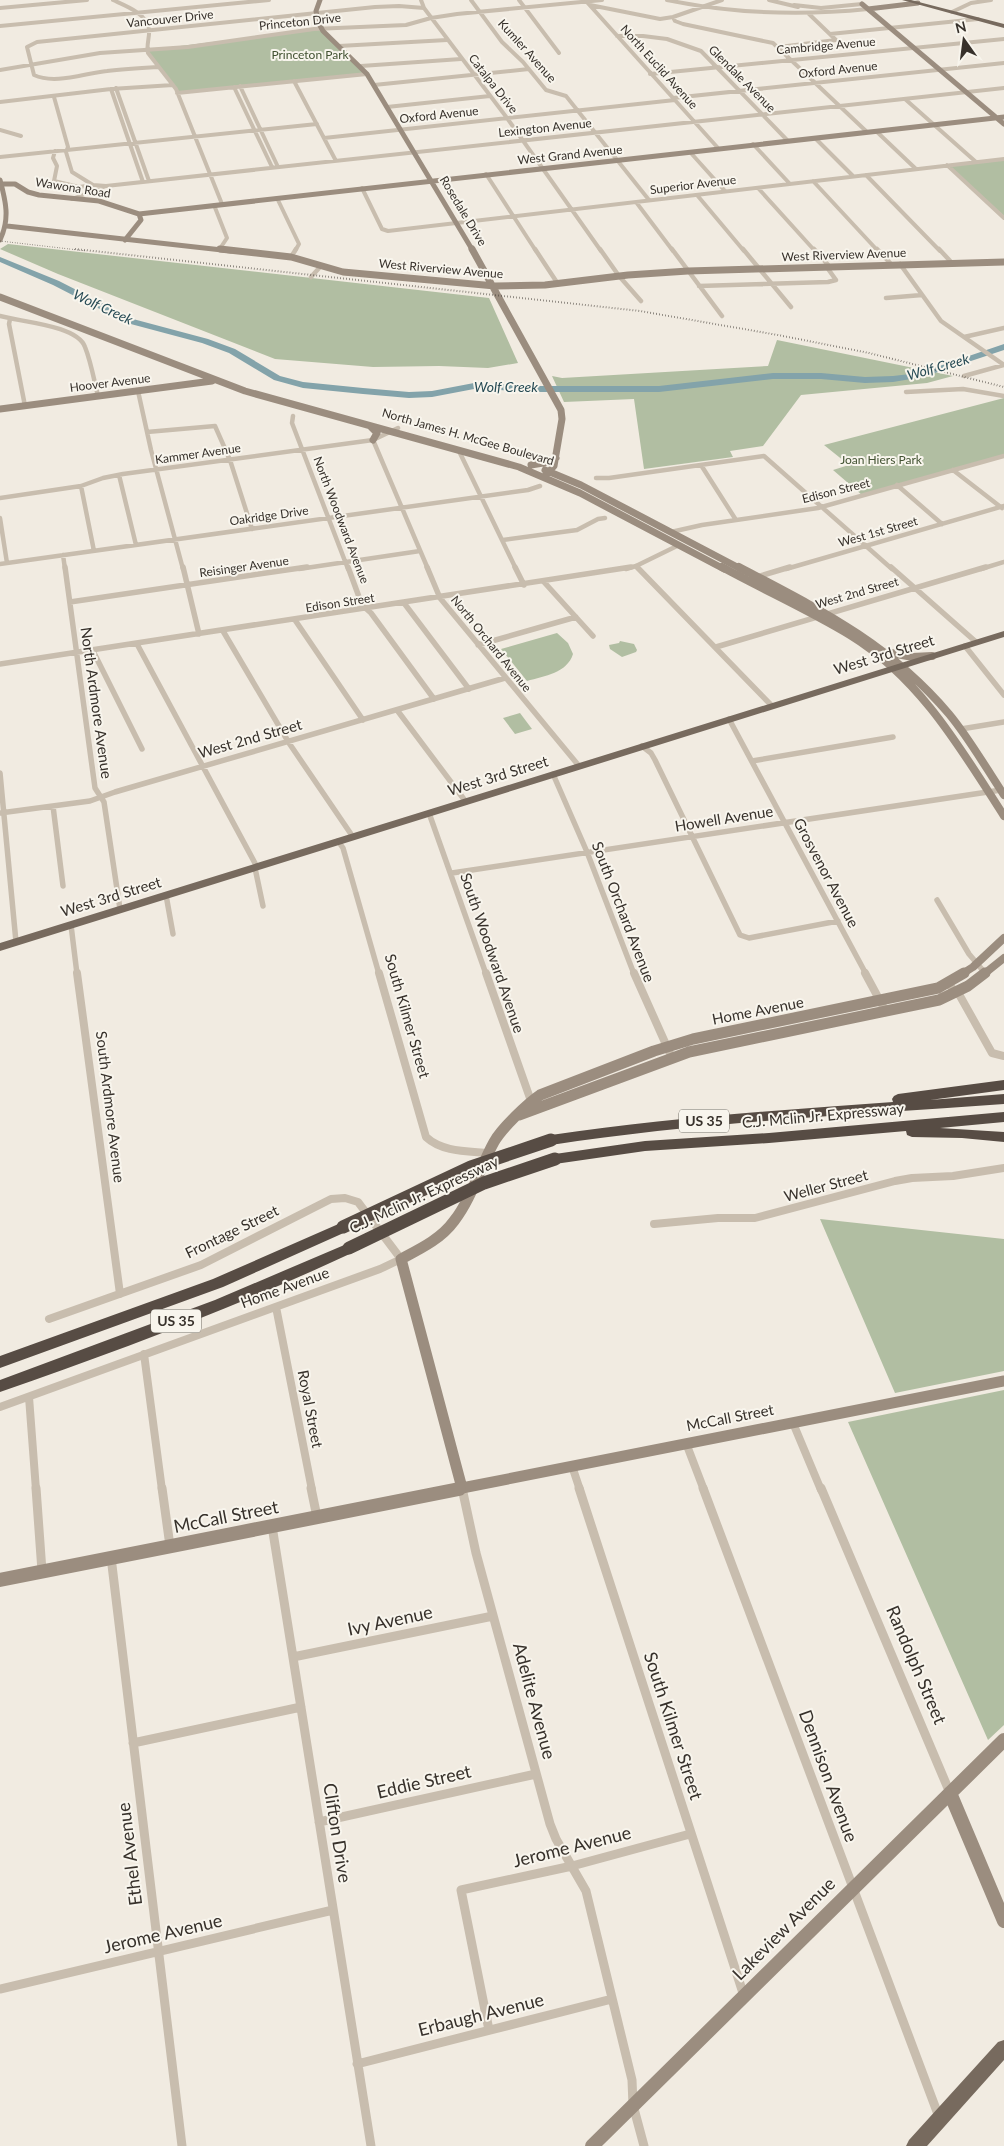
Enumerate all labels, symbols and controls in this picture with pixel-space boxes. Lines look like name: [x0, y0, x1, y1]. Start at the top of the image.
street label: Vancouver Drive: [126, 6, 214, 31]
street label: Princeton Drive: [258, 10, 342, 33]
north arrow: [939, 15, 989, 65]
street label: Kumler Avenue: [495, 16, 560, 85]
text: N: [953, 17, 968, 36]
street label: North Euclid Avenue: [618, 21, 701, 112]
street label: Cambridge Avenue: [776, 34, 876, 57]
street label: Glendale Avenue: [706, 42, 779, 115]
park label: Princeton Park: [271, 47, 350, 62]
street label: Catalpa Drive: [466, 51, 521, 116]
street label: Oxford Avenue: [798, 58, 878, 81]
street label: Oxford Avenue: [399, 103, 479, 126]
street label: Lexington Avenue: [497, 115, 592, 140]
street label: West Grand Avenue: [517, 142, 623, 167]
street label: Superior Avenue: [649, 172, 737, 197]
street label: Rosedale Drive: [437, 173, 490, 248]
street label: Wawona Road: [34, 174, 112, 201]
street label: West Riverview Avenue: [781, 245, 907, 264]
street label: West Riverview Avenue: [378, 256, 504, 281]
water label: Wolf Creek: [71, 285, 136, 328]
water label: Wolf Creek: [905, 349, 971, 383]
street label: Hoover Avenue: [69, 370, 151, 395]
water label: Wolf Creek: [474, 378, 538, 395]
street label: North James H. McGee Boulevard: [380, 405, 556, 468]
street label: Kammer Avenue: [154, 440, 242, 467]
park label: Joan Hiers Park: [840, 452, 923, 467]
street label: North Woodward Avenue: [310, 454, 373, 585]
street label: Edison Street: [800, 475, 872, 506]
street label: Oakridge Drive: [228, 503, 309, 528]
street label: West 1st Street: [836, 513, 920, 550]
street label: Reisinger Avenue: [198, 553, 290, 580]
street label: West 2nd Street: [814, 573, 901, 612]
street label: Edison Street: [304, 590, 376, 615]
street label: North Orchard Avenue: [448, 593, 535, 695]
street label: North Ardmore Avenue: [77, 626, 117, 780]
street label: West 3rd Street: [831, 630, 937, 678]
street label: West 2nd Street: [196, 714, 304, 761]
street label: West 3rd Street: [445, 751, 551, 799]
street label: Howell Avenue: [673, 801, 774, 835]
street label: Grosvenor Avenue: [790, 815, 863, 930]
street label: South Orchard Avenue: [589, 839, 659, 985]
street label: South Woodward Avenue: [457, 870, 529, 1035]
street label: West 3rd Street: [58, 872, 164, 920]
street label: South Kilmer Street: [382, 952, 434, 1080]
street label: Home Avenue: [710, 992, 805, 1028]
street label: South Ardmore Avenue: [93, 1030, 129, 1184]
street label: C.J. Mclin Jr. Expressway: [741, 1099, 905, 1131]
road number: US 35: [679, 1110, 729, 1132]
street label: C.J. Mclin Jr. Expressway: [346, 1151, 501, 1237]
street label: Weller Street: [782, 1165, 870, 1205]
street label: Frontage Street: [182, 1200, 282, 1261]
street label: Home Avenue: [238, 1263, 331, 1311]
road number: US 35: [151, 1310, 201, 1332]
street label: Royal Street: [295, 1368, 327, 1450]
street label: McCall Street: [685, 1400, 776, 1434]
street label: McCall Street: [172, 1495, 281, 1537]
street label: Ivy Avenue: [345, 1600, 434, 1640]
street label: Randolph Street: [882, 1602, 952, 1728]
street label: Adelite Avenue: [509, 1640, 561, 1761]
street label: South Kilmer Street: [640, 1649, 708, 1803]
street label: Dennison Avenue: [795, 1707, 863, 1845]
street label: Eddie Street: [375, 1759, 474, 1803]
street label: Clifton Drive: [319, 1781, 357, 1884]
street label: Ethel Avenue: [112, 1801, 146, 1907]
street label: Jerome Avenue: [510, 1821, 633, 1871]
street label: Lakeview Avenue: [727, 1872, 839, 1984]
street label: Jerome Avenue: [101, 1909, 224, 1957]
street label: Erbaugh Avenue: [416, 1988, 546, 2040]

